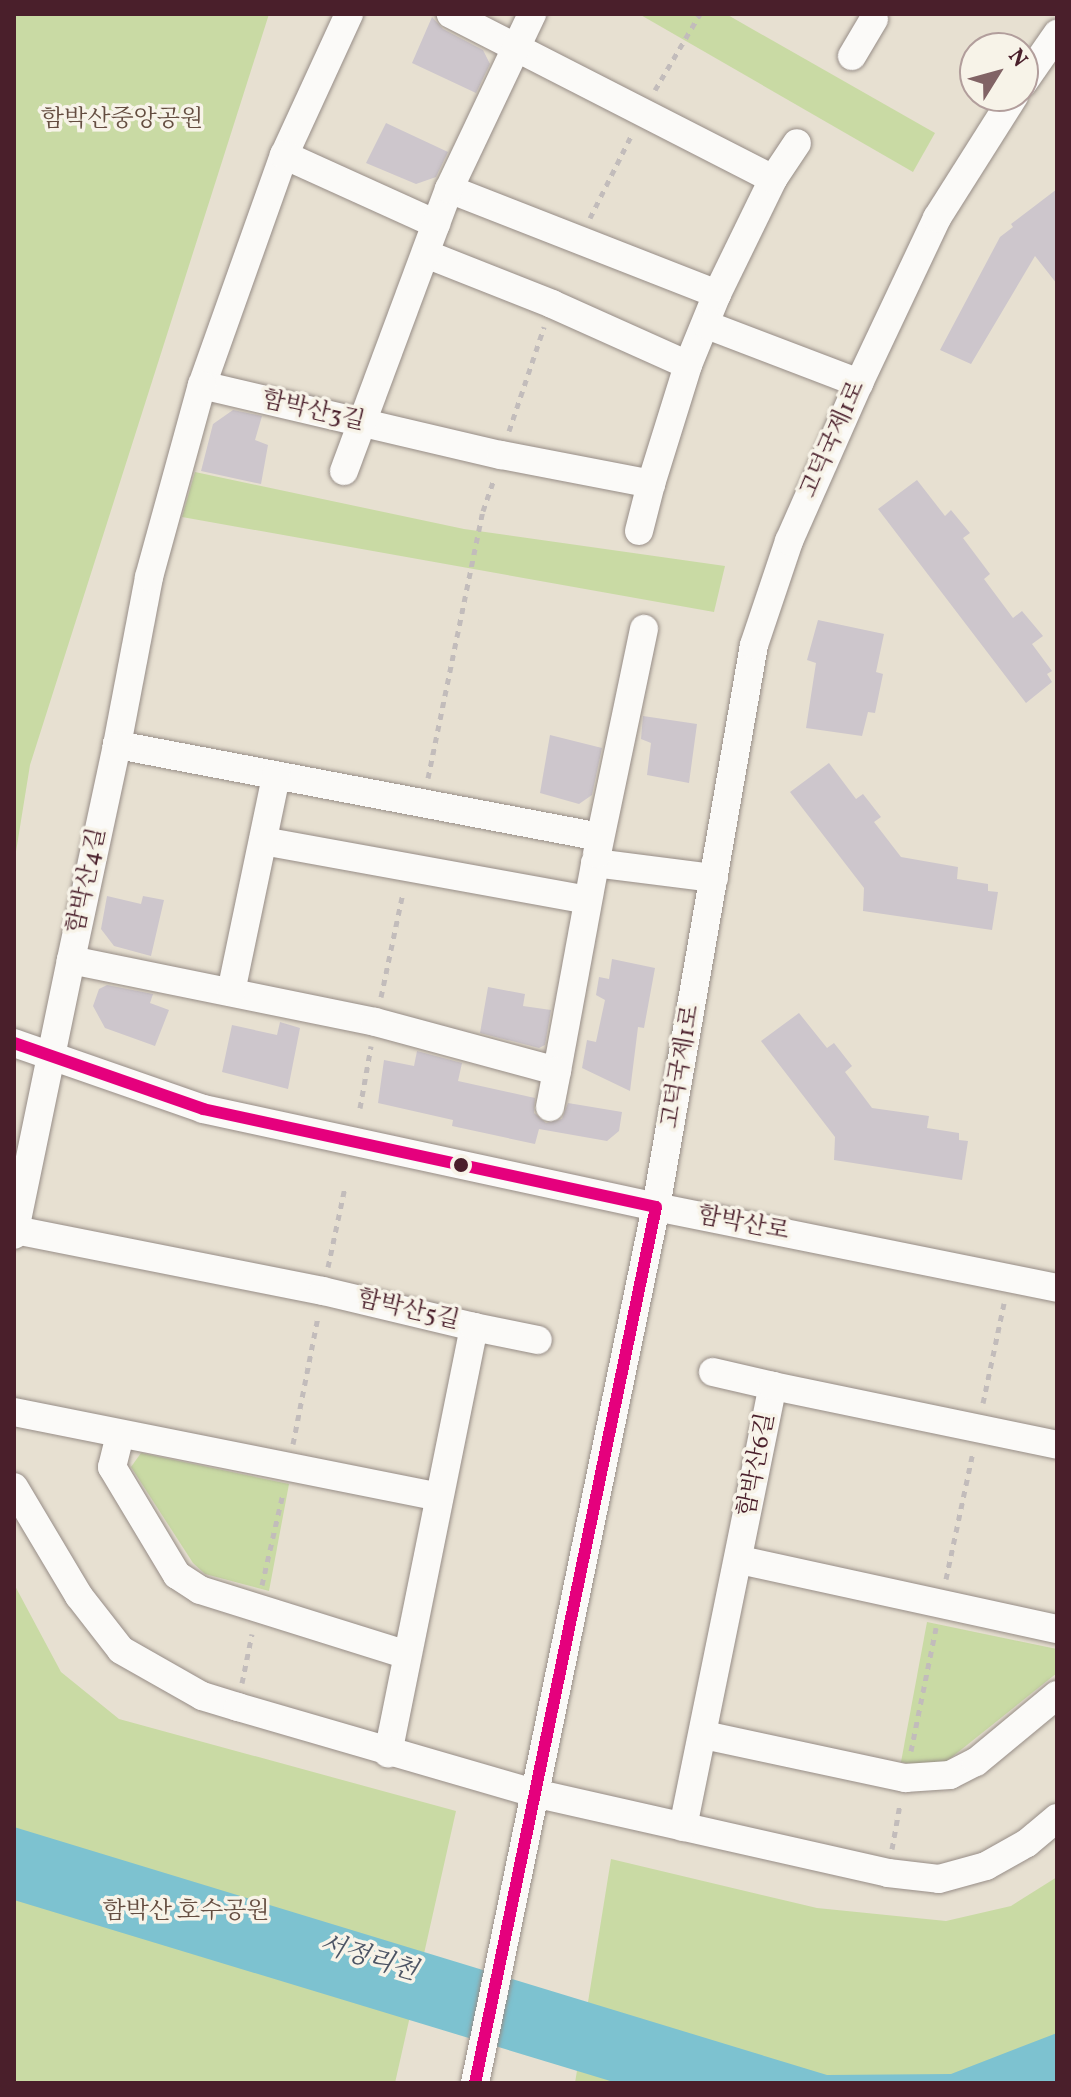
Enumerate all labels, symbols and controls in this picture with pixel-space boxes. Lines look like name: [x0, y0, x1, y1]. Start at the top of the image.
north arrow: [959, 32, 1039, 112]
text: N: [1000, 43, 1034, 74]
park label: 함박산중앙공원: [41, 107, 203, 135]
street label: 고덕국제1로: [795, 377, 873, 503]
street label: 함박산3길: [259, 386, 367, 438]
street label: 함박산4길: [63, 826, 113, 936]
street label: 고덕국제1로: [657, 1003, 707, 1131]
unlabelled marker: [453, 1157, 469, 1173]
street label: 함박산로: [695, 1202, 791, 1248]
street label: 함박산5길: [354, 1285, 462, 1337]
street label: 함박산6길: [734, 1411, 782, 1519]
park label: 함박산 호수공원: [102, 1899, 270, 1927]
water label: 서정리천: [315, 1929, 421, 1989]

